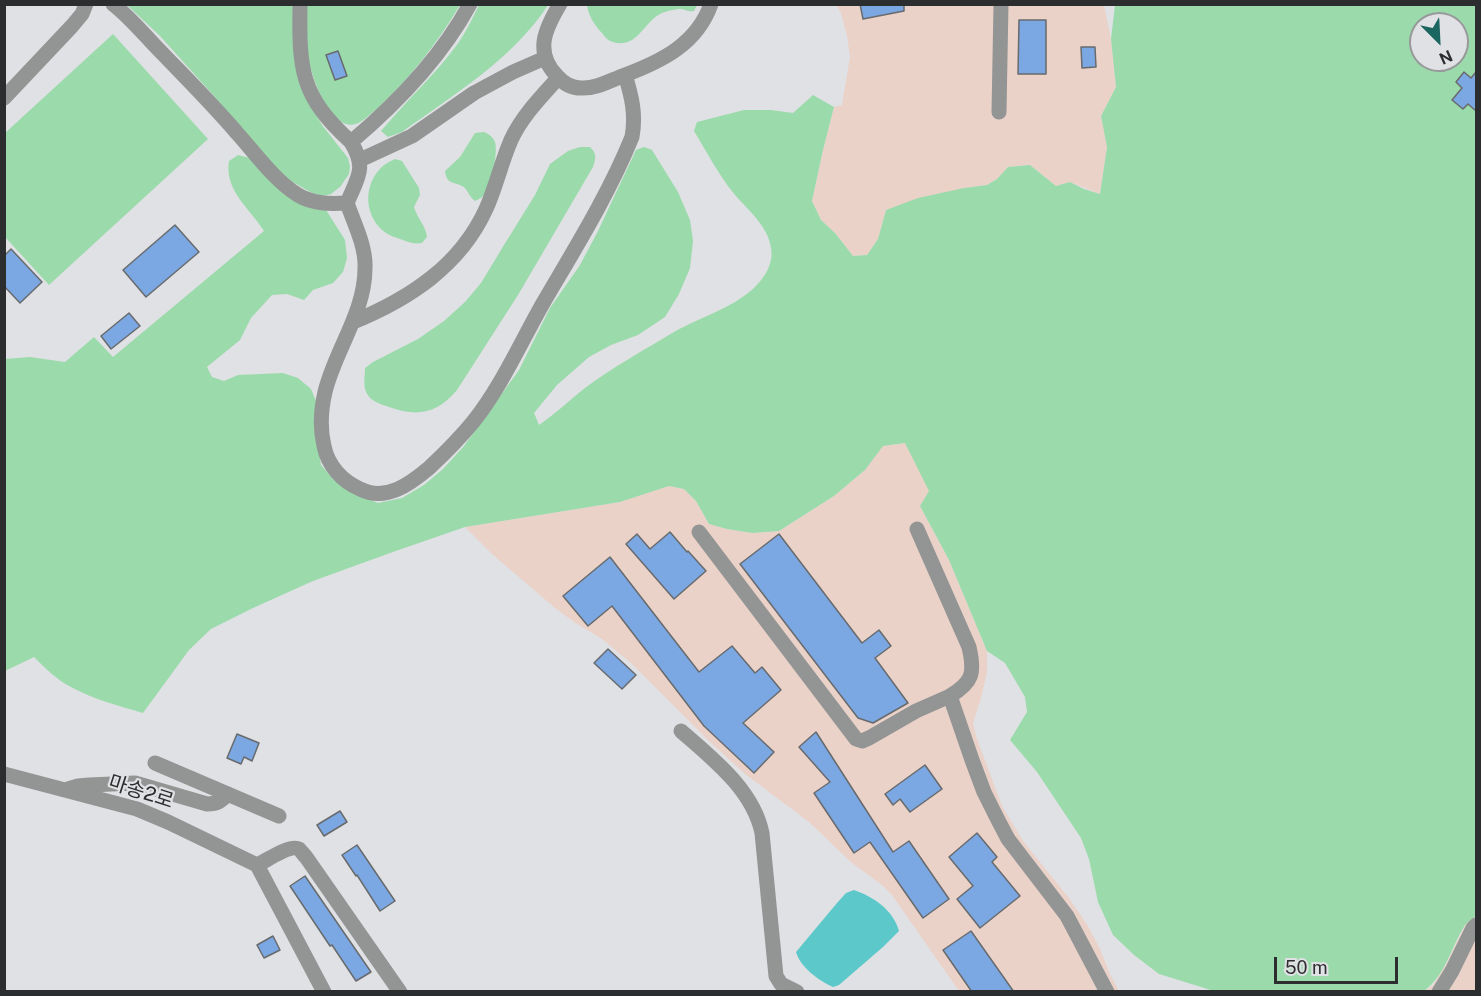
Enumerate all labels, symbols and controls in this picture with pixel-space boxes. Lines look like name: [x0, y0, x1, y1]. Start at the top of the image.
north arrow: [1409, 12, 1469, 72]
text: N: [1436, 46, 1455, 68]
street label: 마송2로: [105, 770, 177, 814]
scale bar: [1277, 945, 1402, 983]
text: 50 m: [1285, 957, 1328, 978]

